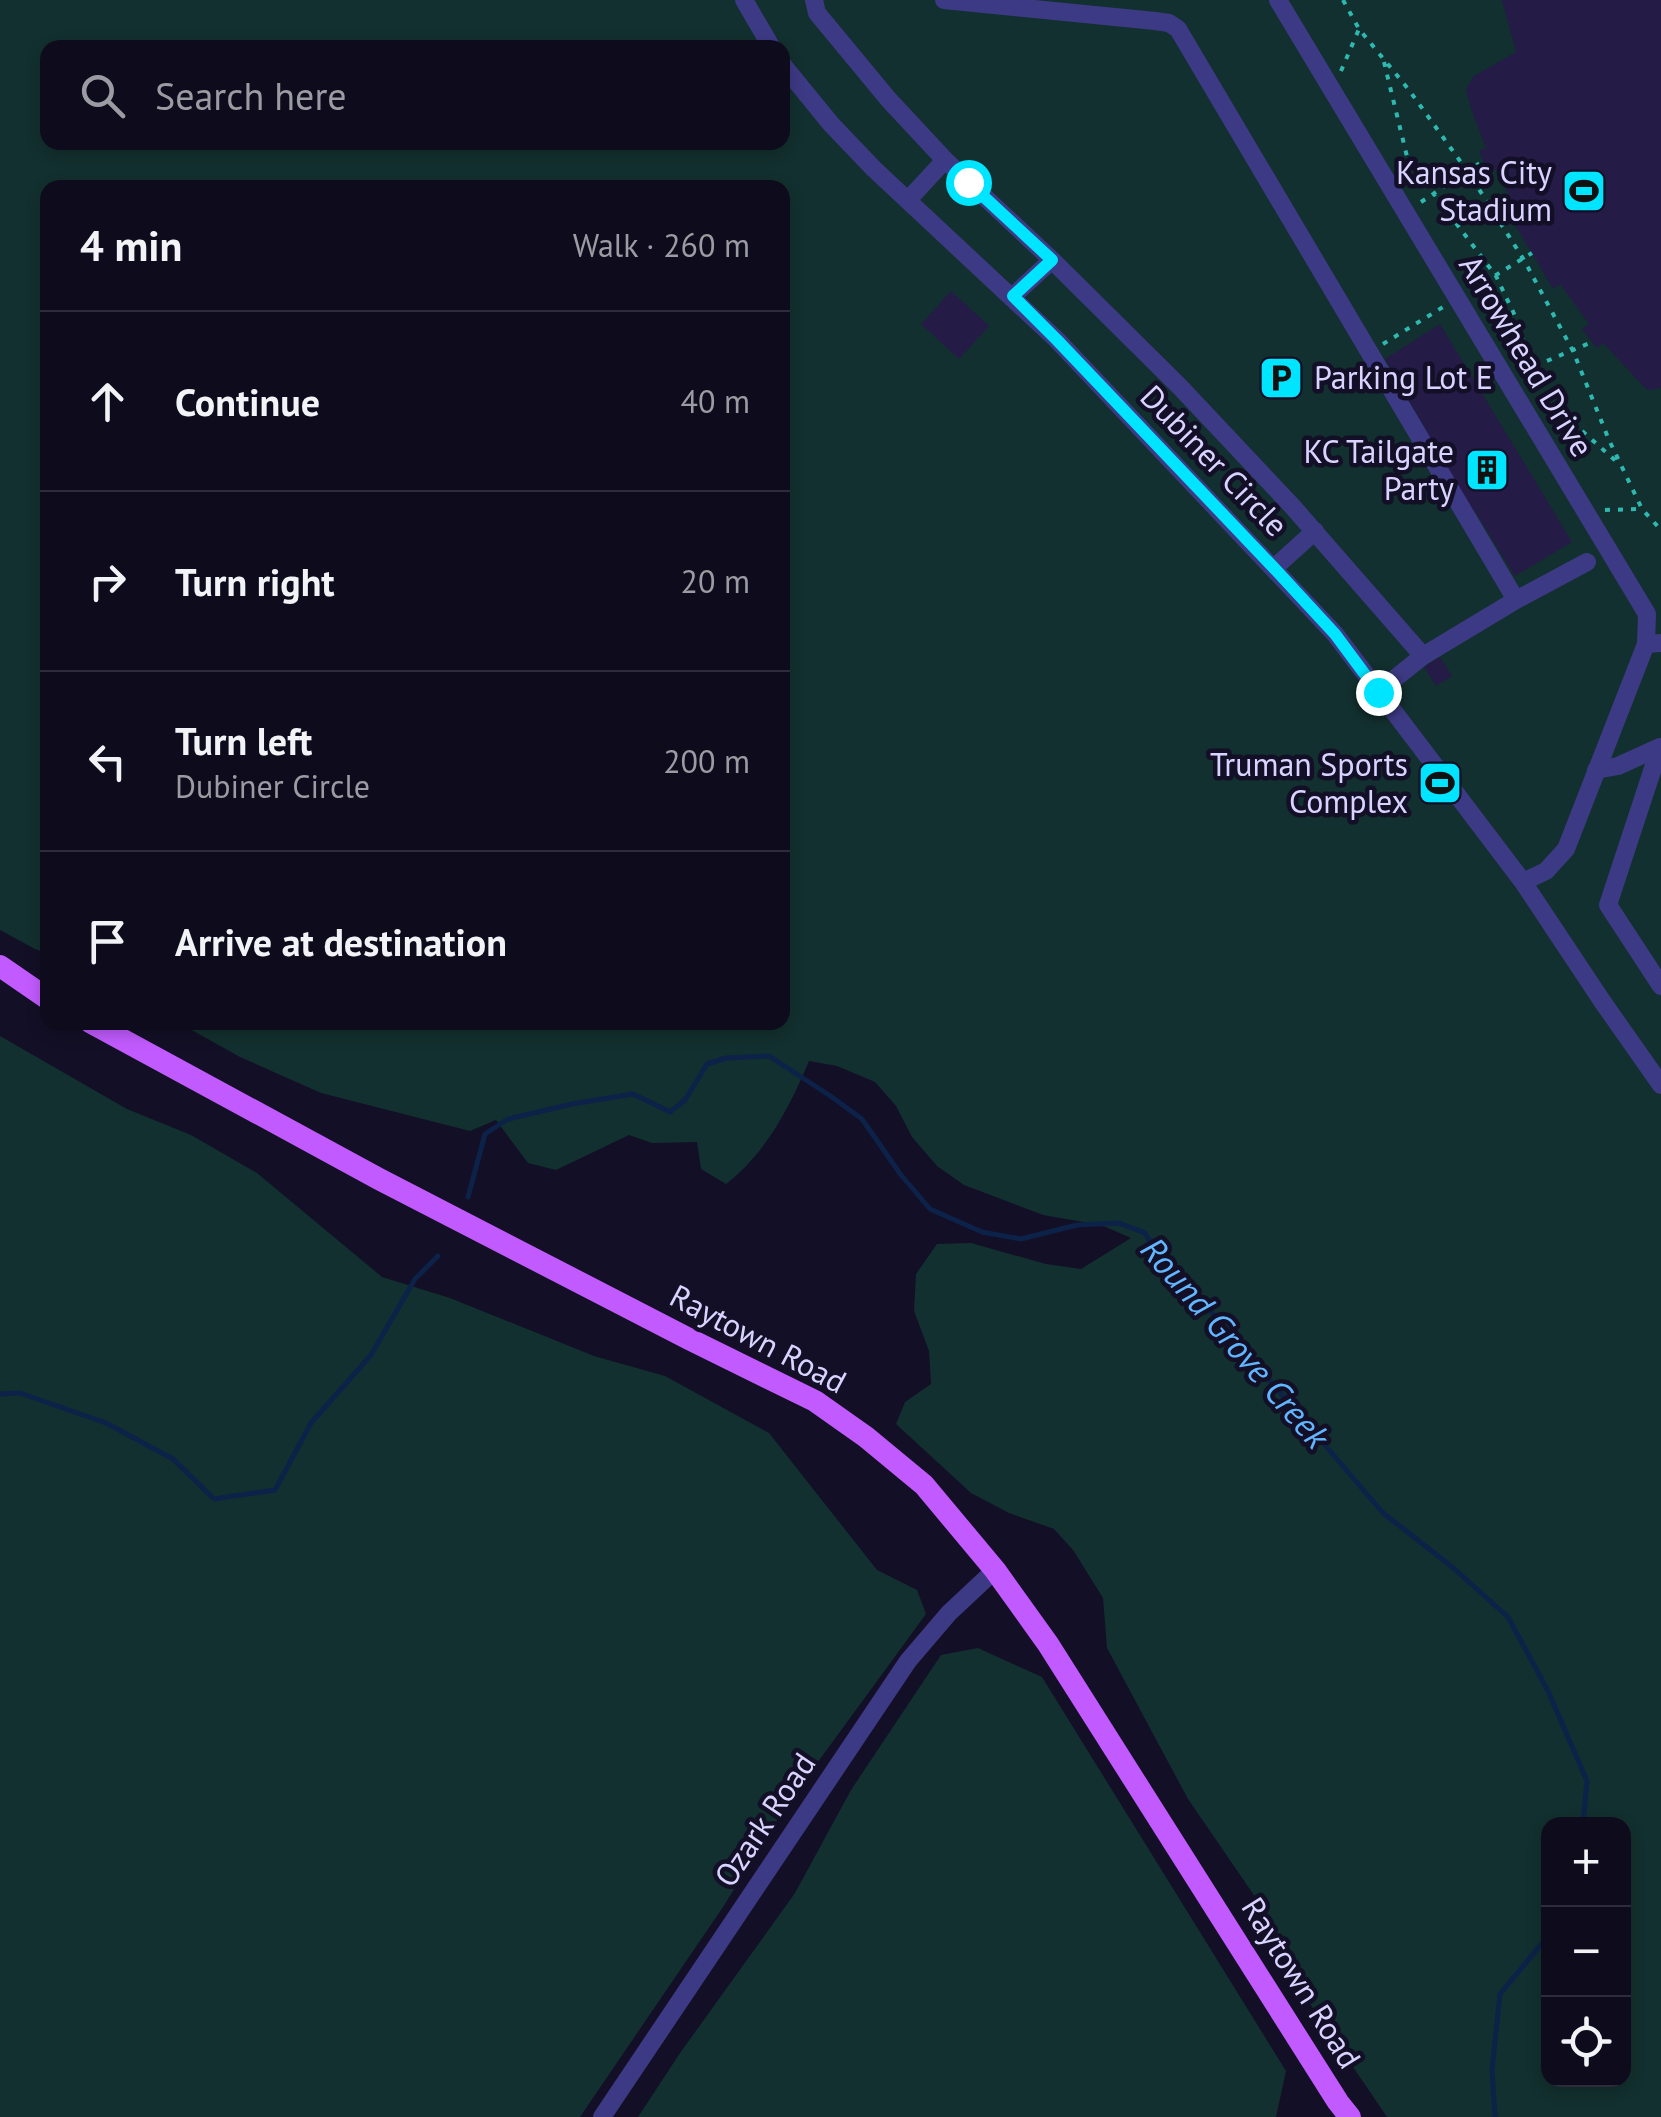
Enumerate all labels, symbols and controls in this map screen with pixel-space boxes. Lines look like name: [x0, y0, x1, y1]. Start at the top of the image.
search box: [40, 40, 790, 150]
icon: search: [75, 68, 130, 123]
text: Search here: [155, 71, 347, 120]
place label: Kansas City Stadium: [1396, 151, 1552, 230]
route start: [946, 160, 992, 206]
sports icon: Kansas City Stadium: [1561, 168, 1607, 214]
text: 4 min: [80, 218, 182, 273]
text: Walk · 260 m: [573, 224, 750, 266]
street label: Arrowhead Drive: [1450, 247, 1604, 464]
parking icon: Parking Lot E: [1258, 355, 1304, 401]
place label: Parking Lot E: [1314, 356, 1493, 398]
icon: ahead: [80, 374, 135, 429]
street label: Dubiner Circle: [1132, 376, 1298, 545]
text: Continue: [175, 377, 320, 426]
text: 40 m: [681, 380, 750, 422]
place label: KC Tailgate Party: [1304, 430, 1454, 509]
building icon: KC Tailgate Party: [1464, 447, 1510, 493]
icon: right: [80, 554, 135, 609]
text: Turn right: [175, 557, 335, 606]
text: 20 m: [681, 560, 750, 602]
route end: [1356, 670, 1402, 716]
text: Turn left: [175, 716, 312, 765]
icon: left: [80, 734, 135, 789]
text: 200 m: [663, 740, 750, 782]
place label: Truman Sports Complex: [1210, 743, 1408, 822]
sports icon: Truman Sports Complex: [1417, 760, 1463, 806]
text: Dubiner Circle: [175, 765, 370, 807]
icon: arrive: [80, 914, 135, 969]
text: Arrive at destination: [175, 917, 507, 966]
water label: Round Grove Creek: [1131, 1227, 1341, 1459]
street label: Raytown Road: [663, 1274, 854, 1402]
street label: Ozark Road: [704, 1744, 824, 1895]
map controls: [1541, 1817, 1631, 2087]
button: +: [1541, 1817, 1631, 1907]
street label: Raytown Road: [1233, 1889, 1371, 2076]
button: −: [1541, 1907, 1631, 1997]
button: locate: [1541, 1997, 1631, 2087]

